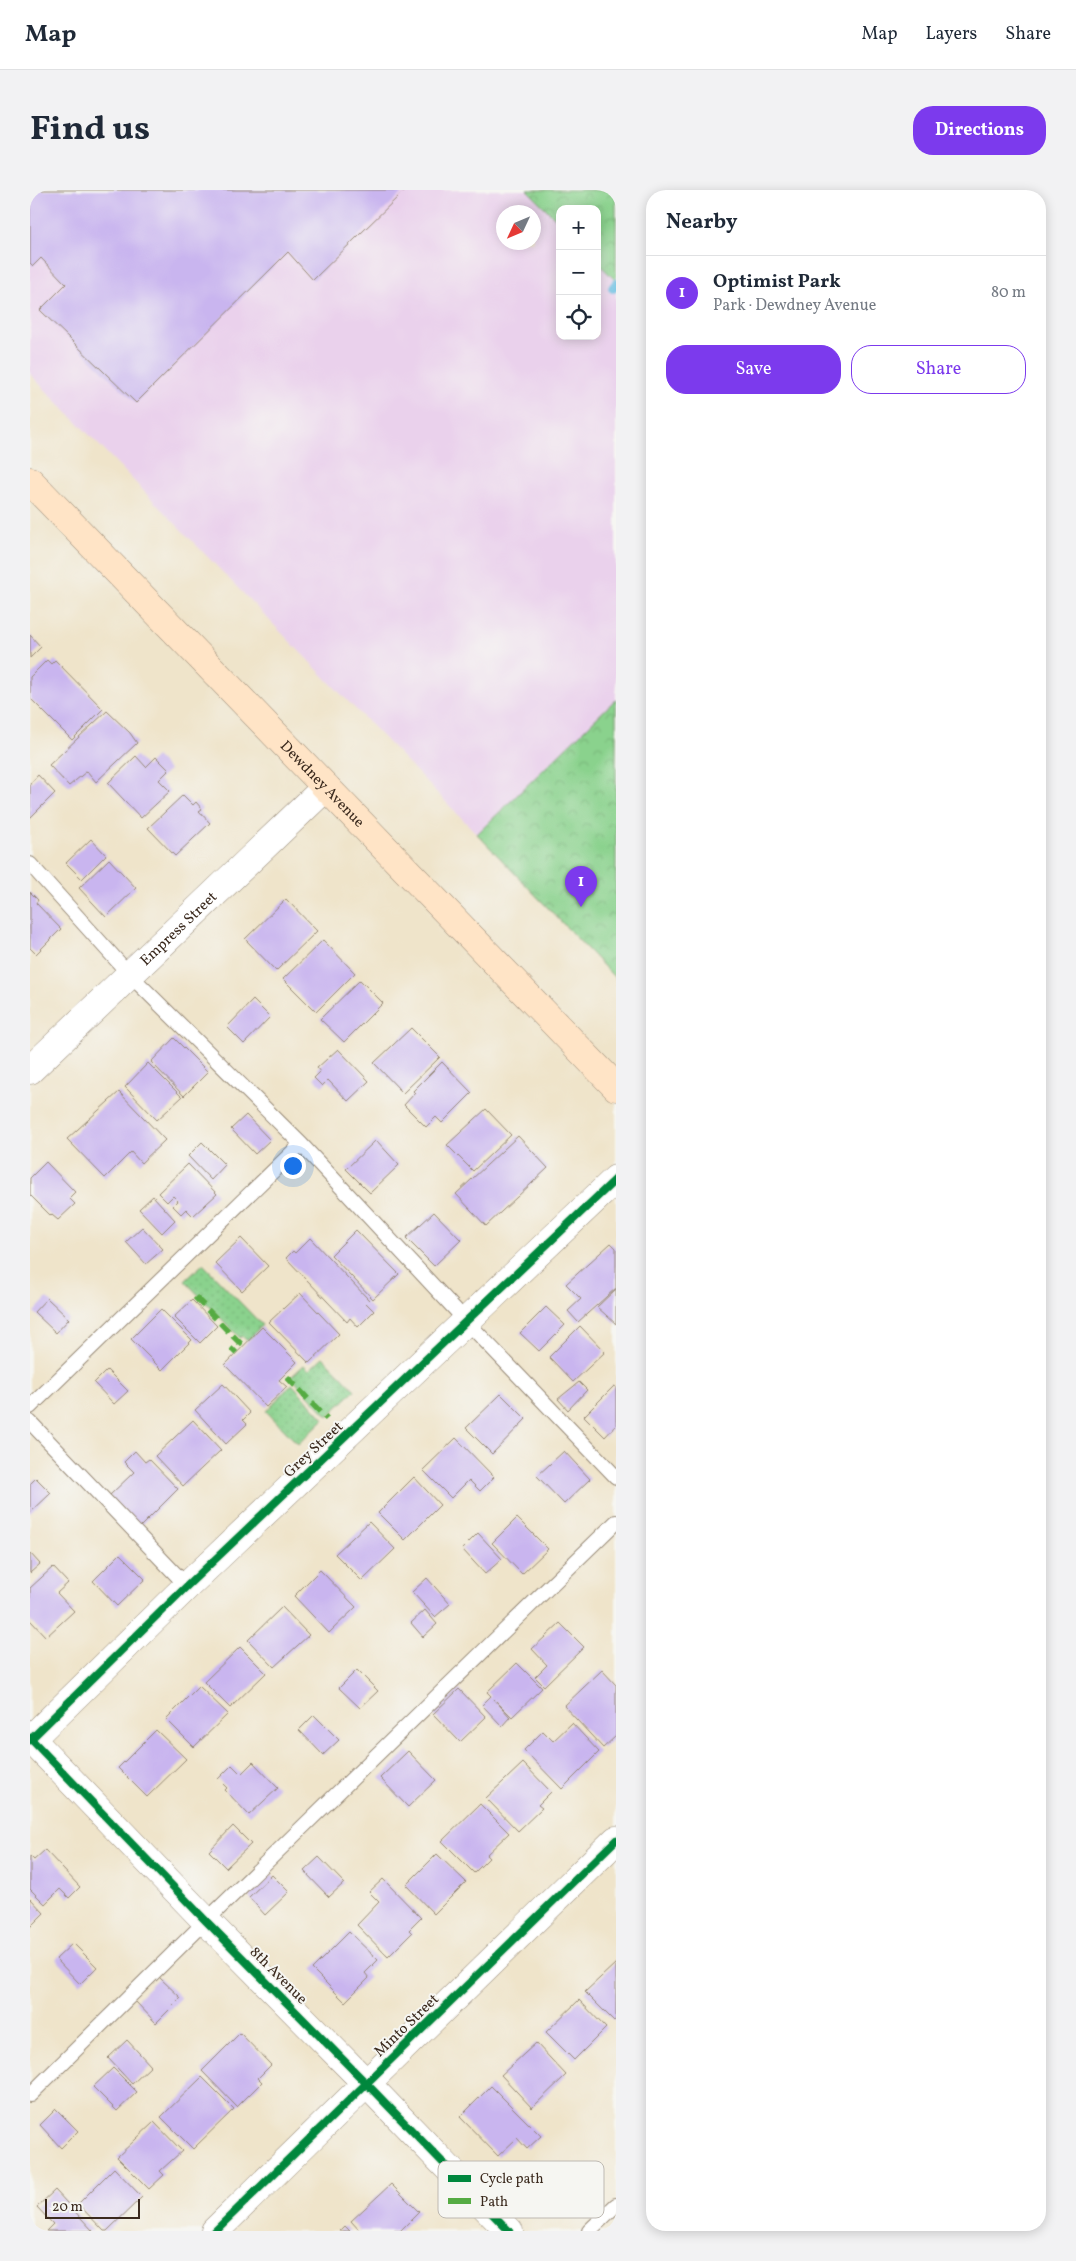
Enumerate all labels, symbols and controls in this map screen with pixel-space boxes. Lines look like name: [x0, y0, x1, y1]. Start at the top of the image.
text: Map: [25, 18, 76, 52]
text: Map: [861, 22, 897, 47]
text: Layers: [925, 22, 977, 47]
text: Share: [1005, 22, 1051, 47]
text: Find us: [30, 106, 150, 154]
button: Directions: [913, 106, 1046, 155]
north arrow: [496, 205, 541, 250]
map controls: [556, 205, 601, 340]
button: +: [556, 205, 601, 250]
text: Nearby: [666, 208, 737, 237]
button: −: [556, 250, 601, 295]
text: Optimist Park: [713, 269, 841, 295]
text: 1: [679, 282, 685, 304]
text: 80 m: [991, 282, 1026, 304]
button: locate: [556, 295, 601, 340]
text: Park · Dewdney Avenue: [713, 295, 876, 317]
button: Save: [666, 345, 841, 394]
button: Share: [851, 345, 1026, 394]
street label: Dewdney Avenue: [275, 737, 369, 833]
pin: 1: [565, 866, 597, 907]
street label: Empress Street: [136, 887, 222, 971]
your location: [280, 1153, 306, 1179]
street label: Grey Street: [280, 1417, 348, 1483]
street label: 8th Avenue: [244, 1943, 311, 2010]
street label: Minto Street: [370, 1990, 444, 2062]
legend: [438, 2161, 604, 2218]
text: Cycle path: [480, 2170, 544, 2189]
text: Path: [480, 2193, 508, 2212]
scale bar: [45, 2196, 140, 2219]
text: 20 m: [52, 2198, 83, 2217]

